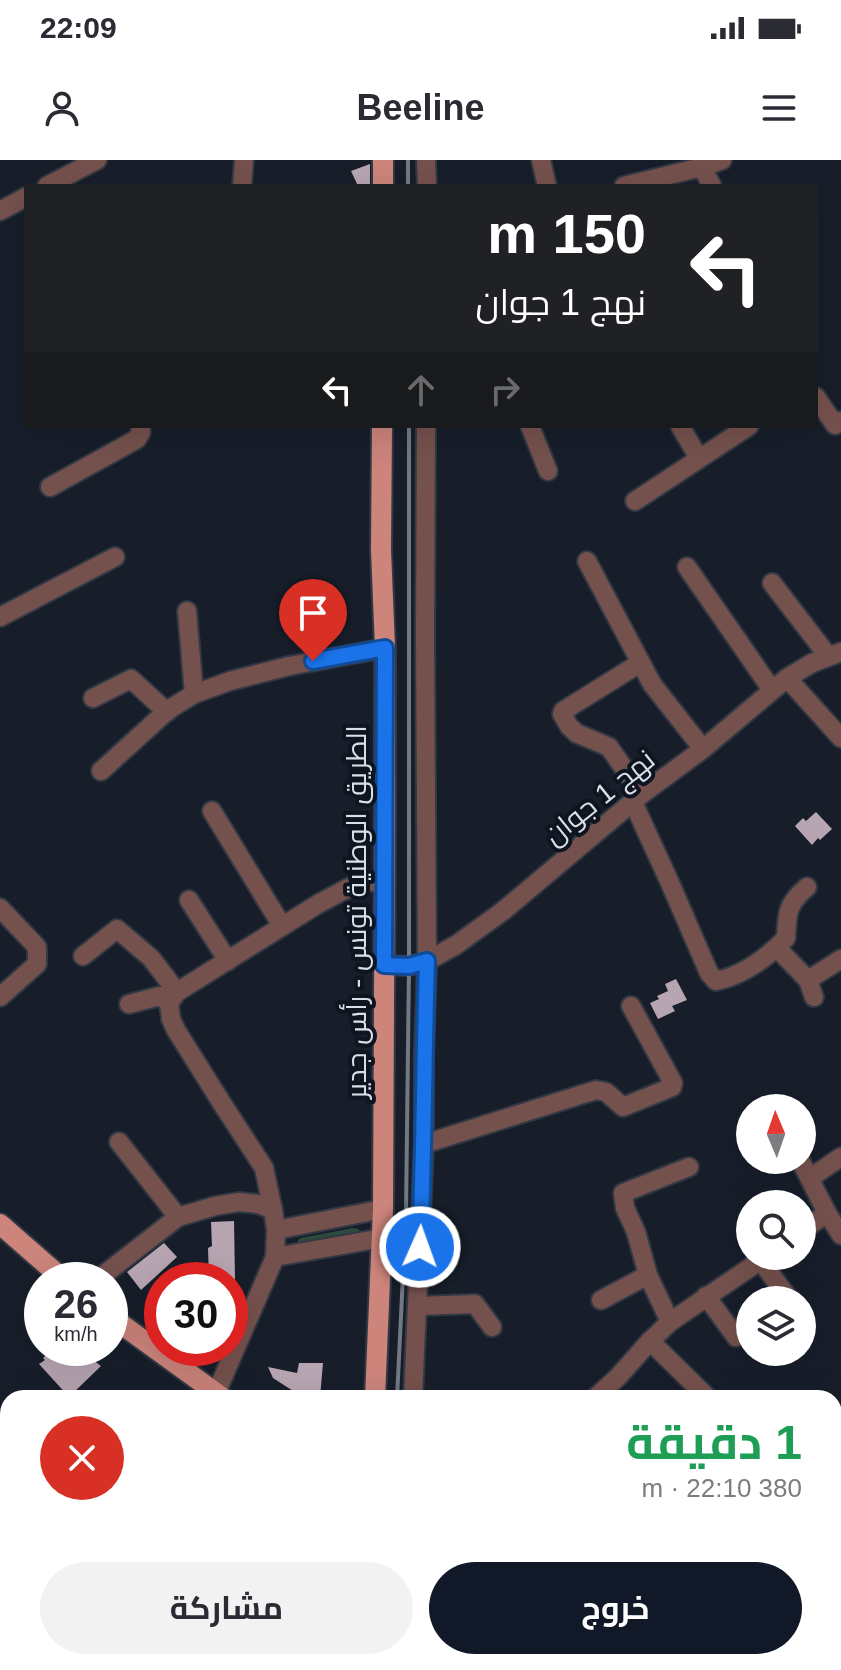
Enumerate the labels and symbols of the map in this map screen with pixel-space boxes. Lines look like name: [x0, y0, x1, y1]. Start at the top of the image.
pin: [279, 579, 347, 661]
street label: الطريق الوطنية تونس - رأس جدير: [339, 725, 373, 1101]
street label: نهج 1 جوان: [538, 744, 662, 853]
north arrow: [736, 1094, 816, 1174]
position arrow: [378, 1205, 462, 1289]
speed limit sign: 30: [144, 1262, 248, 1366]

